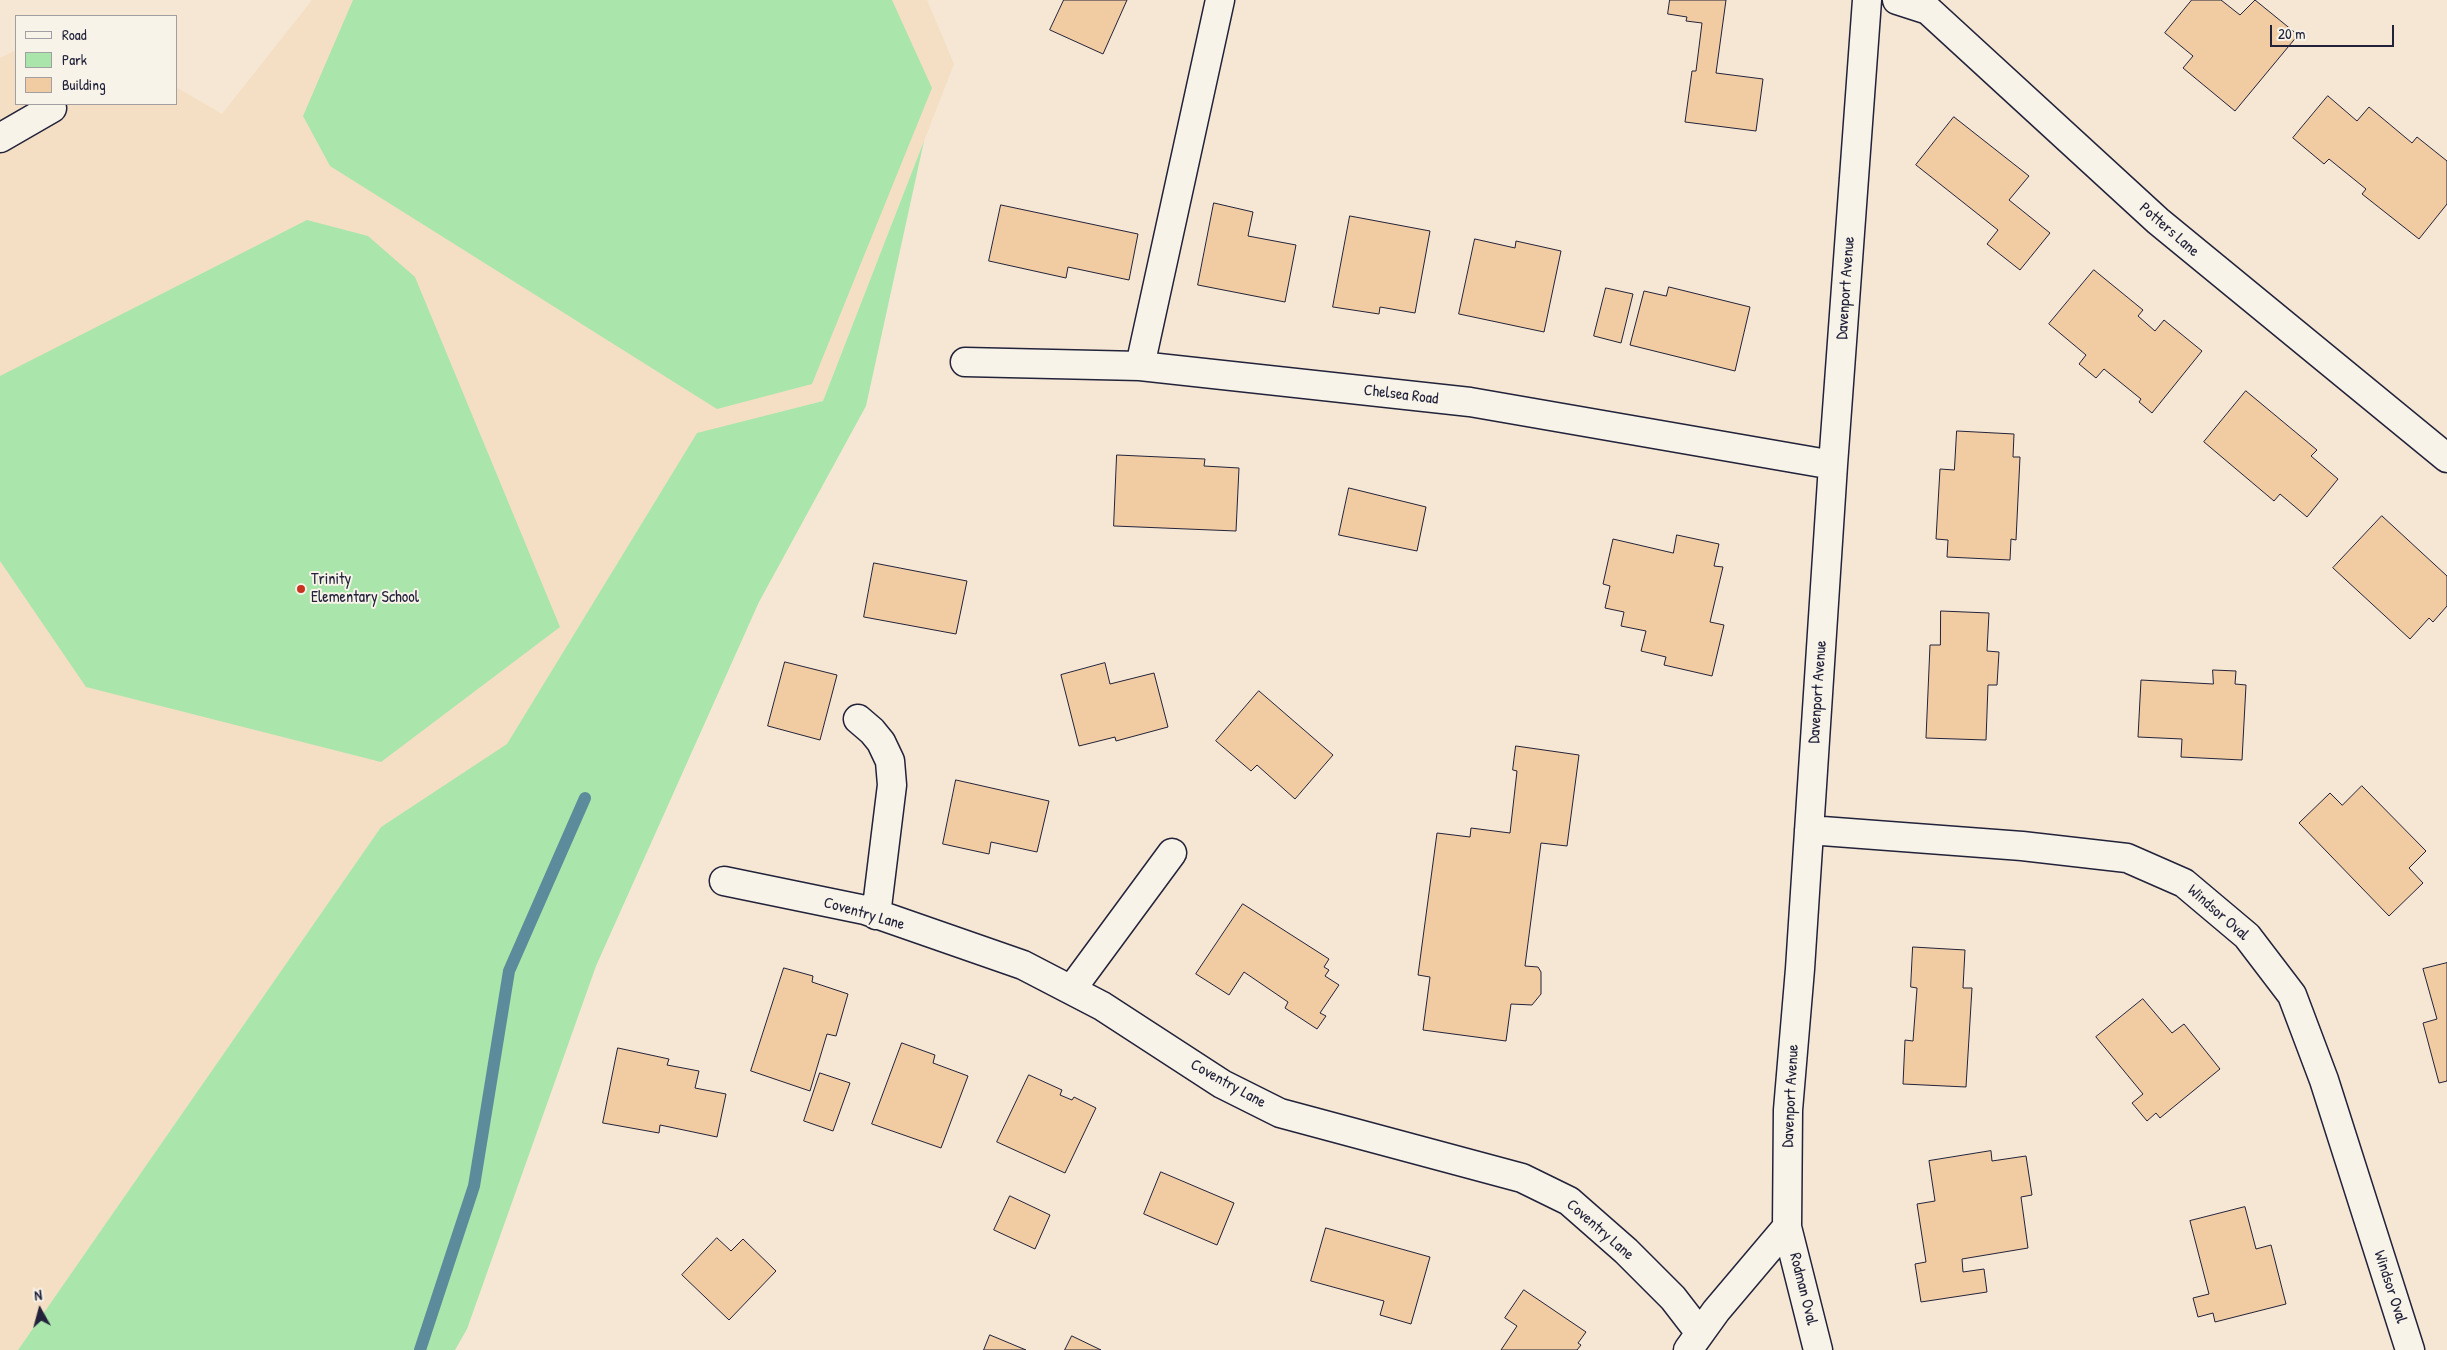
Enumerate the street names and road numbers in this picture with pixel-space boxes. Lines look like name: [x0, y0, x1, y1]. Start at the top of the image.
street label: Potters Lane: [2135, 199, 2203, 261]
street label: Davenport Avenue: [1833, 236, 1859, 340]
street label: Chelsea Road: [1363, 381, 1439, 409]
street label: Davenport Avenue: [1805, 640, 1831, 744]
street label: Windsor Oval: [2183, 881, 2253, 945]
street label: Coventry Lane: [821, 893, 907, 935]
street label: Davenport Avenue: [1779, 1044, 1803, 1148]
street label: Coventry Lane: [1187, 1055, 1269, 1113]
street label: Coventry Lane: [1562, 1195, 1638, 1265]
street label: Windsor Oval: [2369, 1248, 2411, 1326]
street label: Rodman Oval: [1785, 1251, 1821, 1327]

